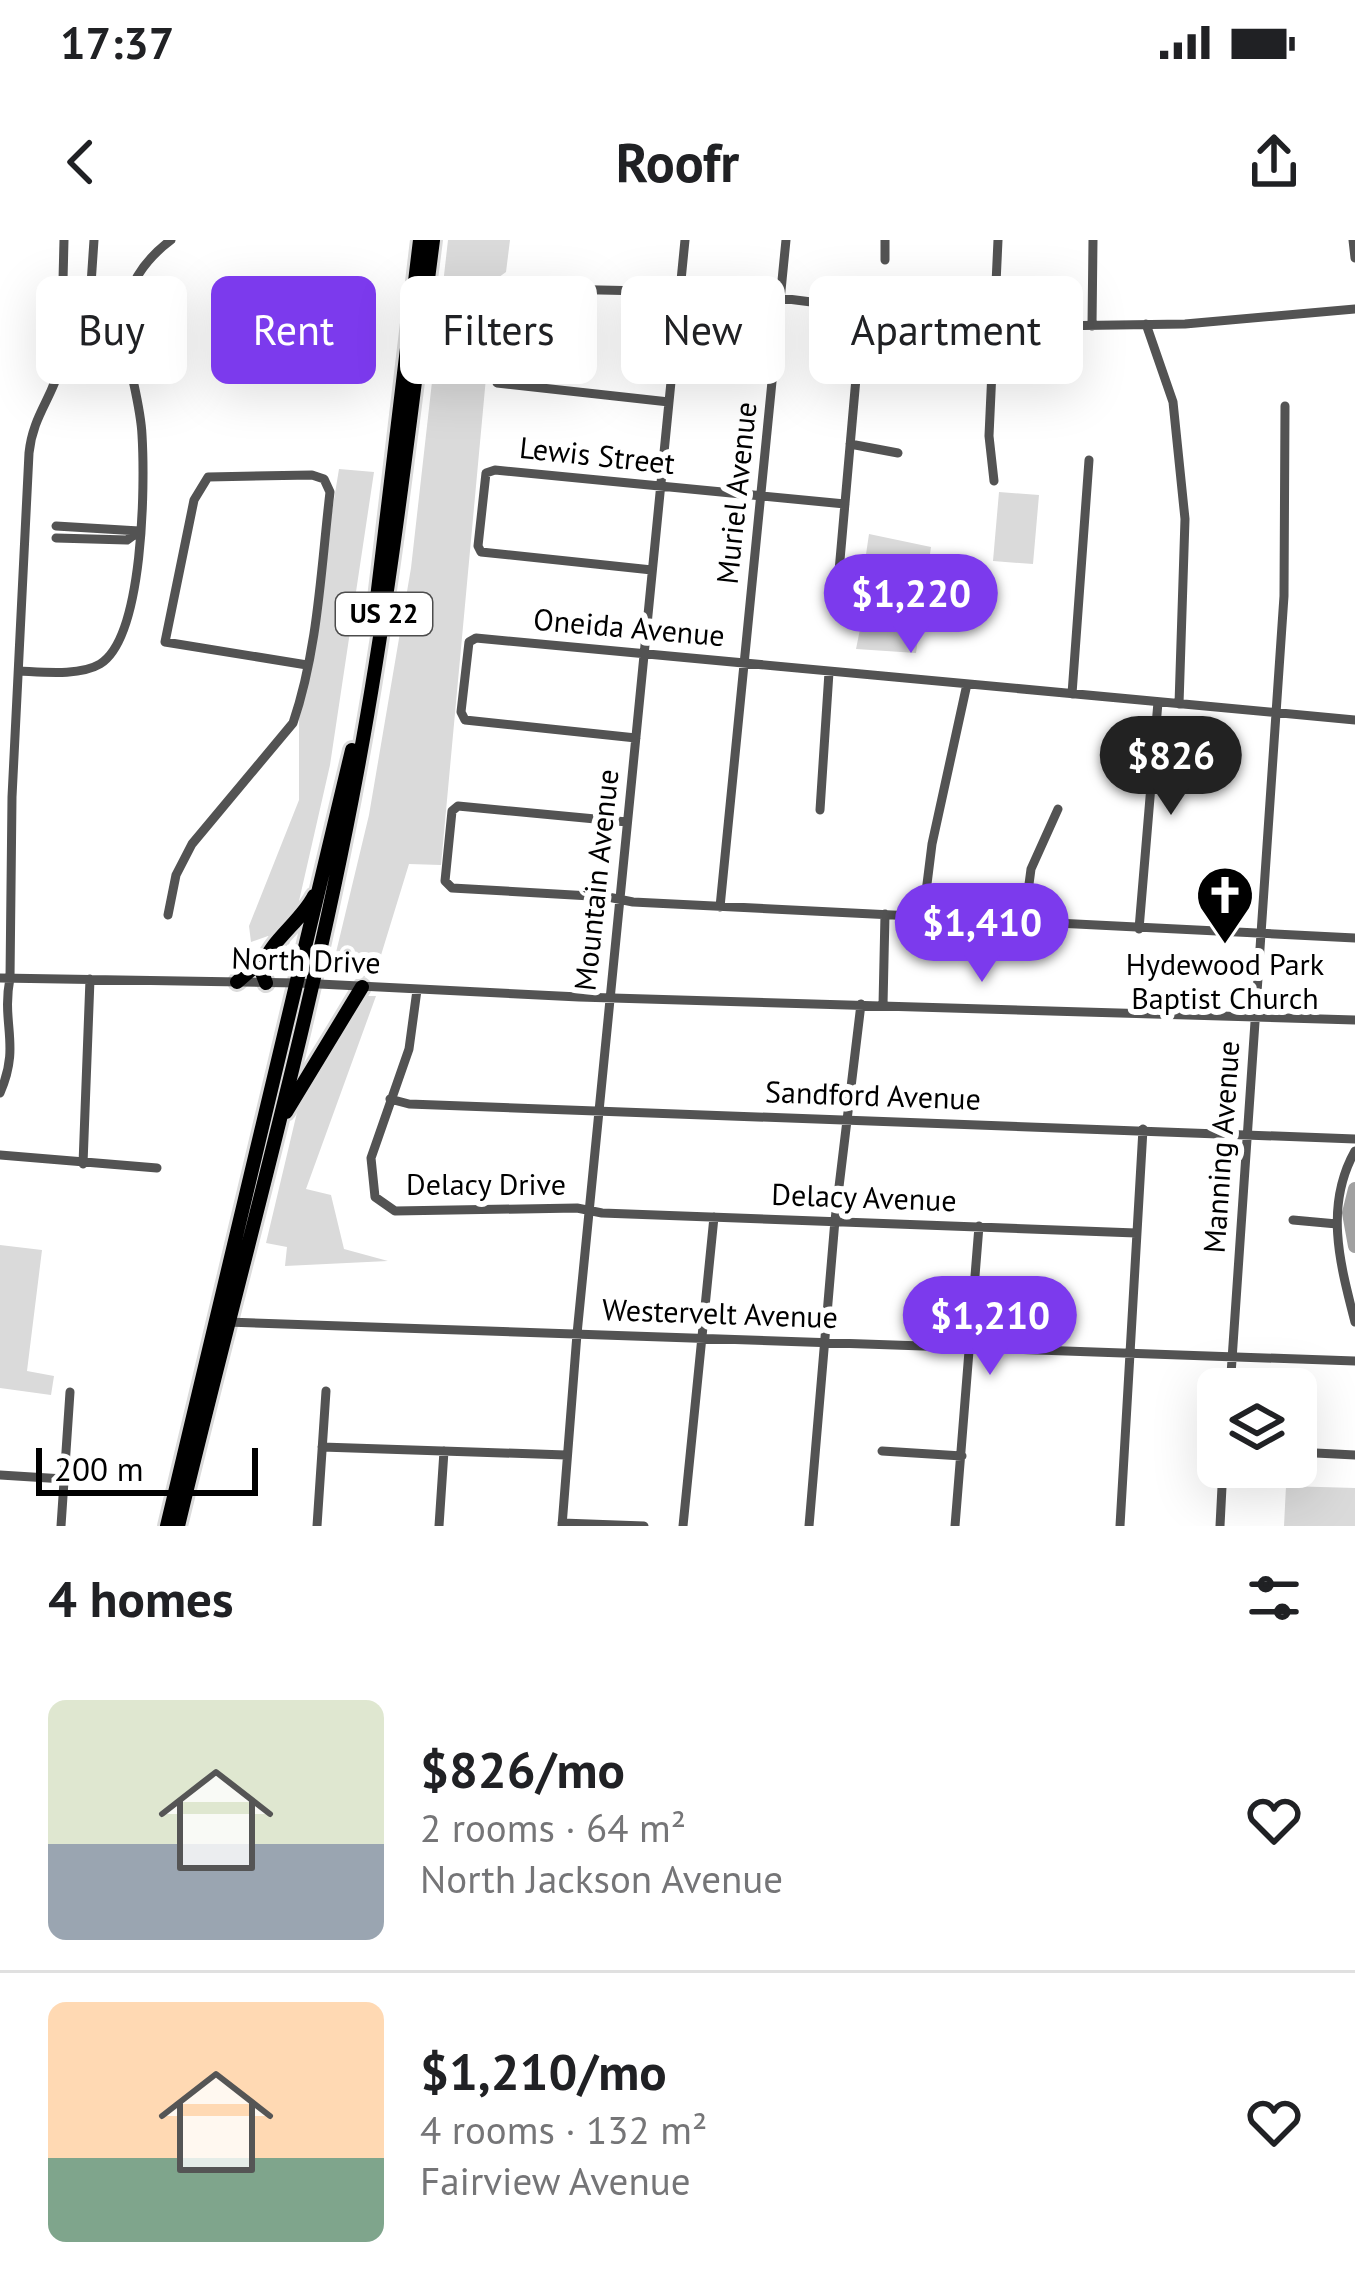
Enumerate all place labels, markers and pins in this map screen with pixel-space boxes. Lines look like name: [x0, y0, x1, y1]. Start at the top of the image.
pin: $1,220: [813, 554, 1009, 656]
pin: $826: [1100, 716, 1242, 818]
church icon: Hydewood Park Baptist Church: [1194, 864, 1256, 946]
pin: $1,410: [884, 883, 1080, 985]
place label: Hydewood Park Baptist Church: [1126, 944, 1325, 1017]
pin: $1,210: [892, 1276, 1088, 1378]

